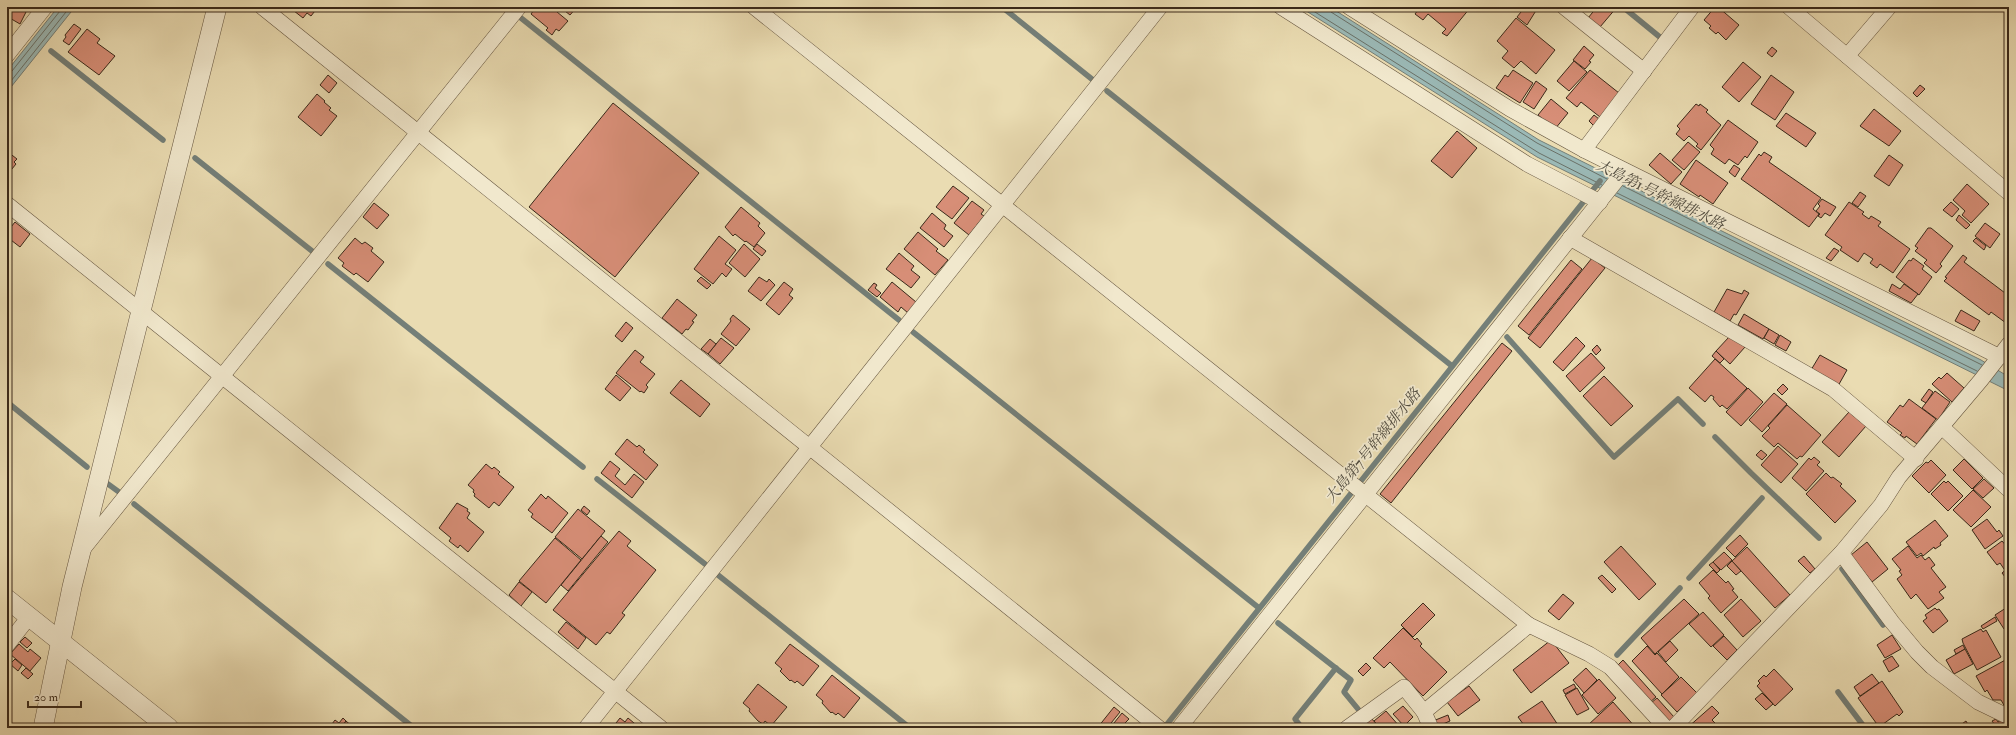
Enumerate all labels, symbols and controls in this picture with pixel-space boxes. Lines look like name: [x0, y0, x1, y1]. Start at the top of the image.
water label: 大島第1号幹線排水路: [1593, 156, 1728, 235]
water label: 大島第7号幹線排水路: [1321, 384, 1426, 507]
scale bar: [28, 683, 81, 709]
text: 20 m: [34, 690, 59, 705]

